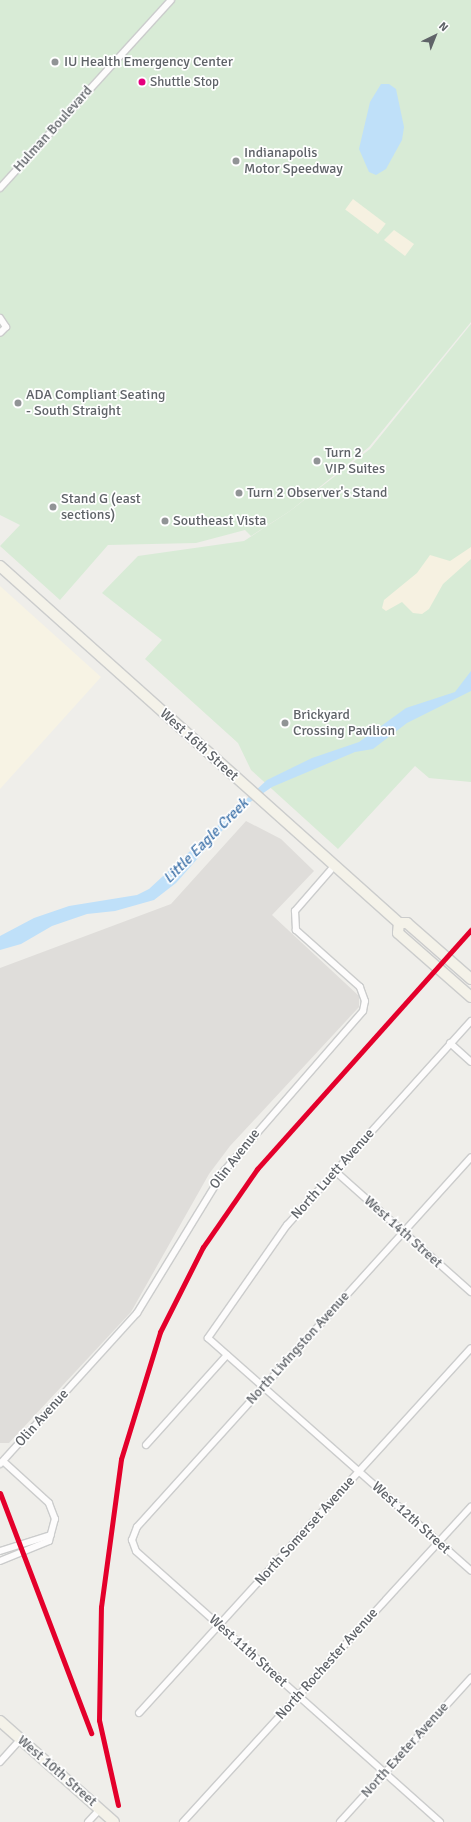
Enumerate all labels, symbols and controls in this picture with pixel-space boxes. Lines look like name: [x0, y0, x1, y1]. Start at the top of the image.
north arrow: [415, 16, 455, 56]
text: N: [436, 19, 451, 34]
place label: IU Health Emergency Center: [64, 54, 233, 70]
marker: IU Health Emergency Center: [49, 56, 61, 68]
place label: Shuttle Stop: [150, 74, 219, 90]
marker: Shuttle Stop: [137, 77, 147, 87]
street label: Hulman Boulevard: [10, 82, 96, 176]
place label: Indianapolis Motor Speedway: [244, 145, 343, 178]
marker: Indianapolis Motor Speedway: [231, 156, 241, 166]
place label: ADA Compliant Seating - South Straight: [26, 387, 165, 420]
marker: ADA Compliant Seating - South Straight: [13, 398, 23, 408]
place label: Turn 2 VIP Suites: [325, 445, 385, 478]
marker: Turn 2 VIP Suites: [312, 456, 322, 466]
place label: Turn 2 Observer's Stand: [247, 485, 387, 501]
marker: Turn 2 Observer's Stand: [234, 488, 244, 498]
place label: Stand G (east sections): [61, 491, 141, 524]
marker: Stand G (east sections): [48, 502, 58, 512]
place label: Southeast Vista: [173, 513, 266, 529]
marker: Southeast Vista: [160, 516, 170, 526]
street label: West 16th Street: [156, 705, 242, 785]
place label: Brickyard Crossing Pavilion: [293, 707, 395, 740]
marker: Brickyard Crossing Pavilion: [280, 718, 290, 728]
water label: Little Eagle Creek: [160, 795, 252, 887]
street label: North Luett Avenue: [288, 1125, 378, 1223]
street label: Olin Avenue: [206, 1126, 264, 1192]
street label: West 14th Street: [360, 1192, 446, 1272]
street label: North Livingston Avenue: [243, 1288, 353, 1408]
street label: Olin Avenue: [12, 1386, 72, 1450]
street label: North Somerset Avenue: [252, 1473, 358, 1589]
street label: West 12th Street: [368, 1478, 454, 1558]
street label: North Rochester Avenue: [272, 1605, 382, 1723]
street label: West 11th Street: [205, 1611, 291, 1691]
street label: North Exeter Avenue: [358, 1699, 452, 1801]
street label: West 10th Street: [14, 1732, 100, 1810]

